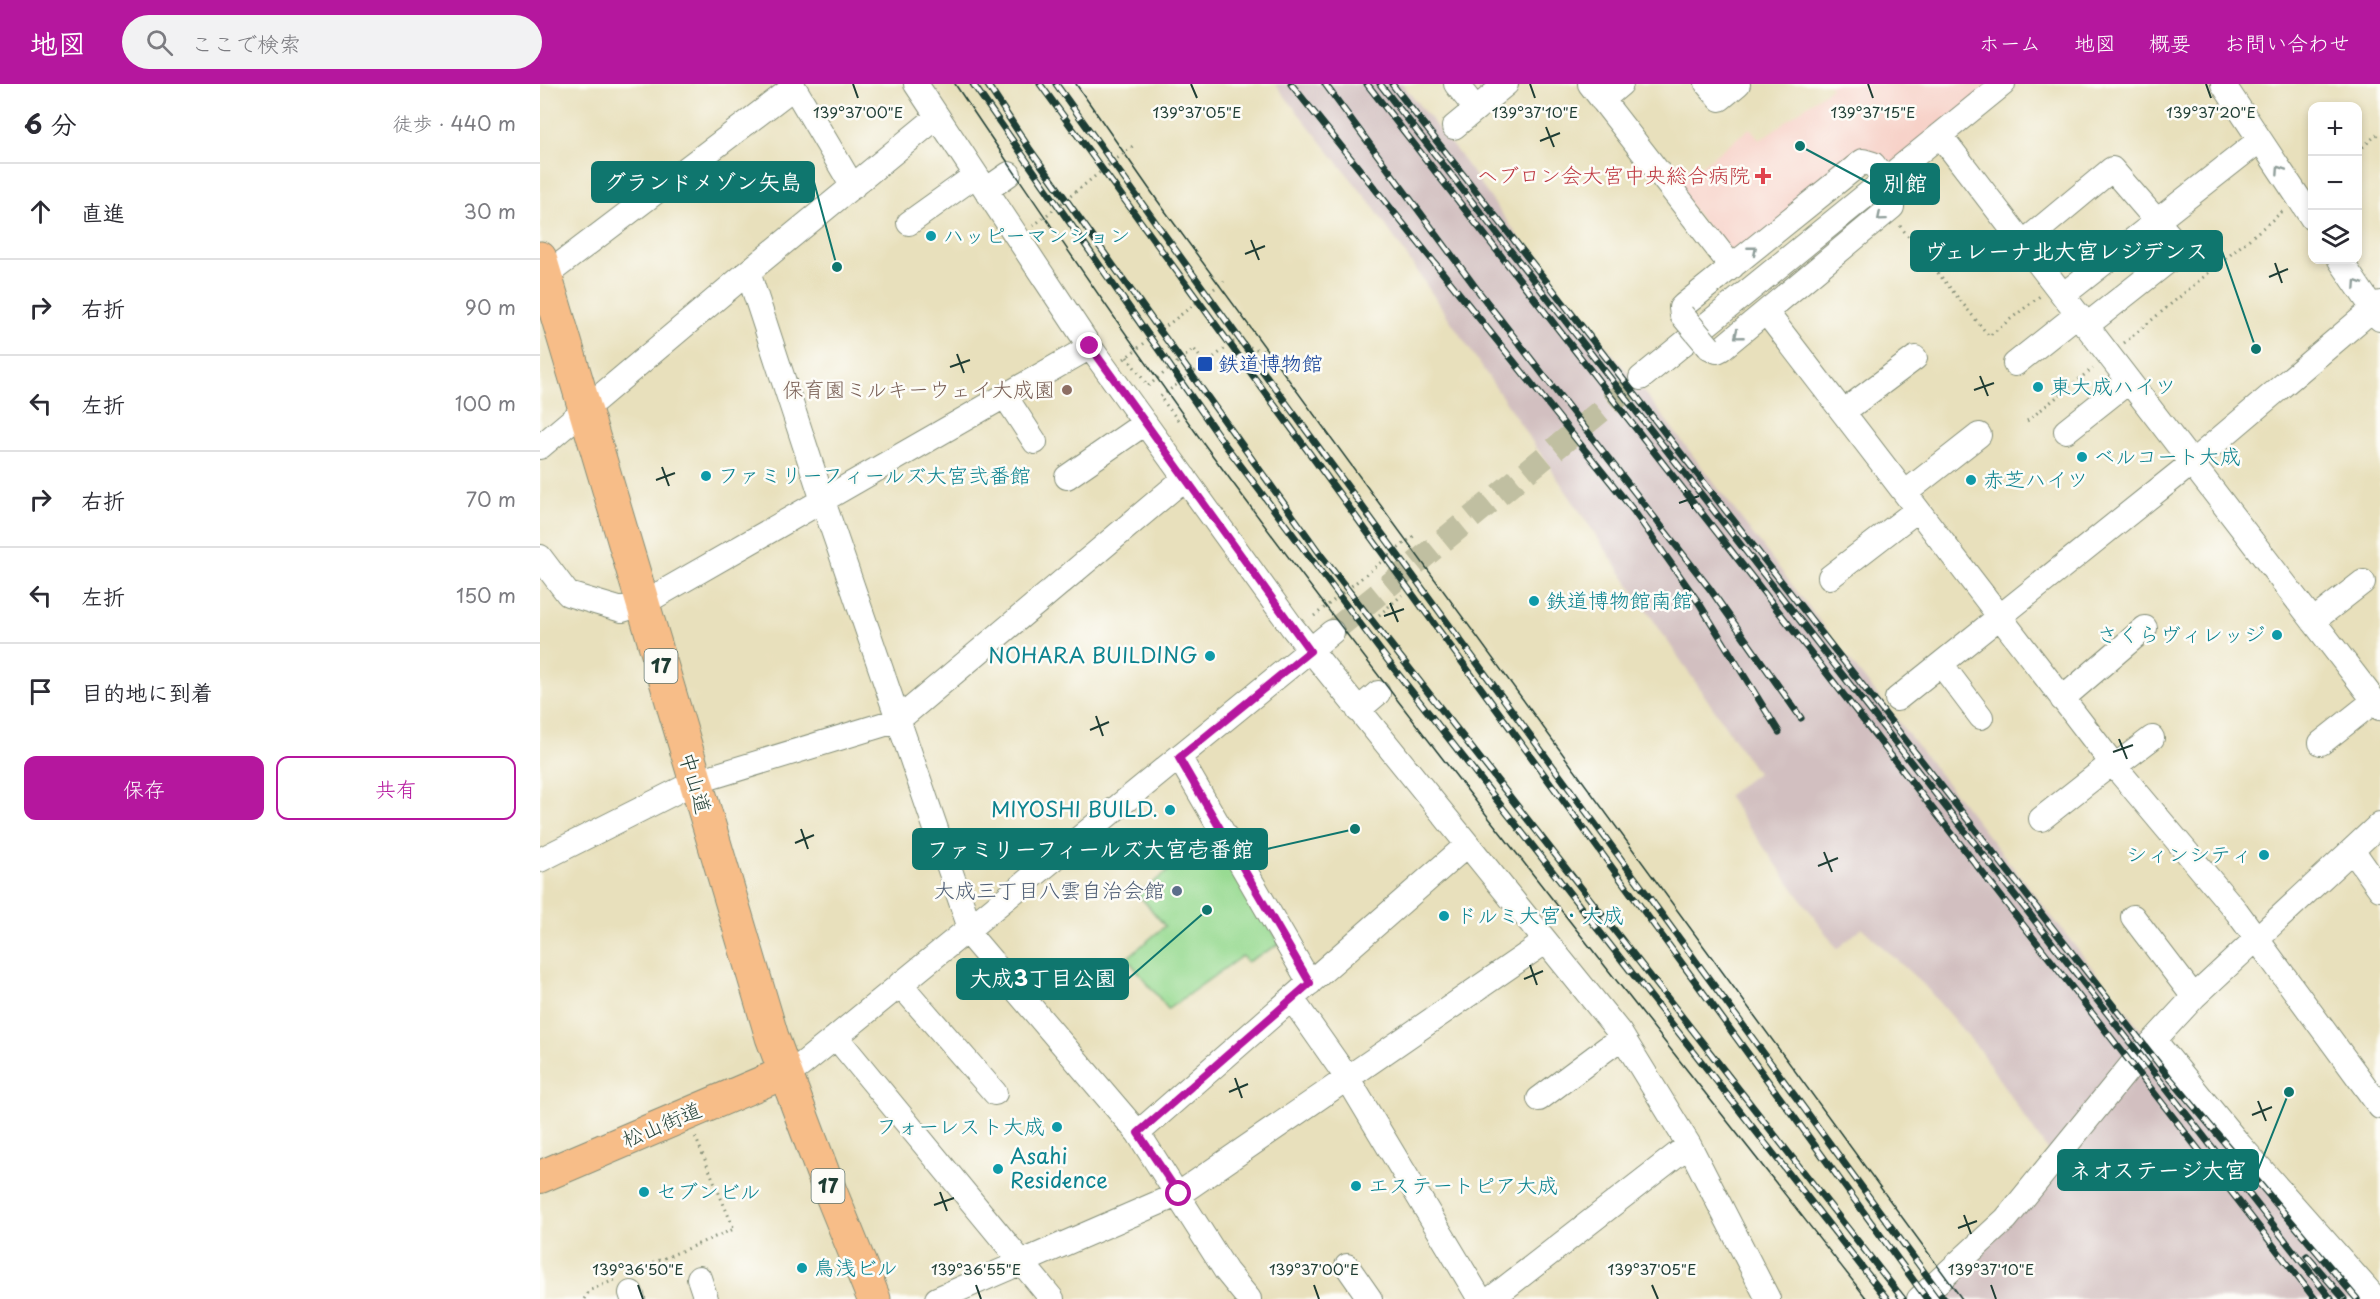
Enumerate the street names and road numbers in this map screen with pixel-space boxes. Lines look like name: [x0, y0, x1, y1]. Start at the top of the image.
road number: 17: [644, 649, 678, 683]
street label: 中山道: [673, 748, 721, 817]
street label: 松山街道: [616, 1092, 706, 1154]
road number: 17: [812, 1169, 844, 1203]

